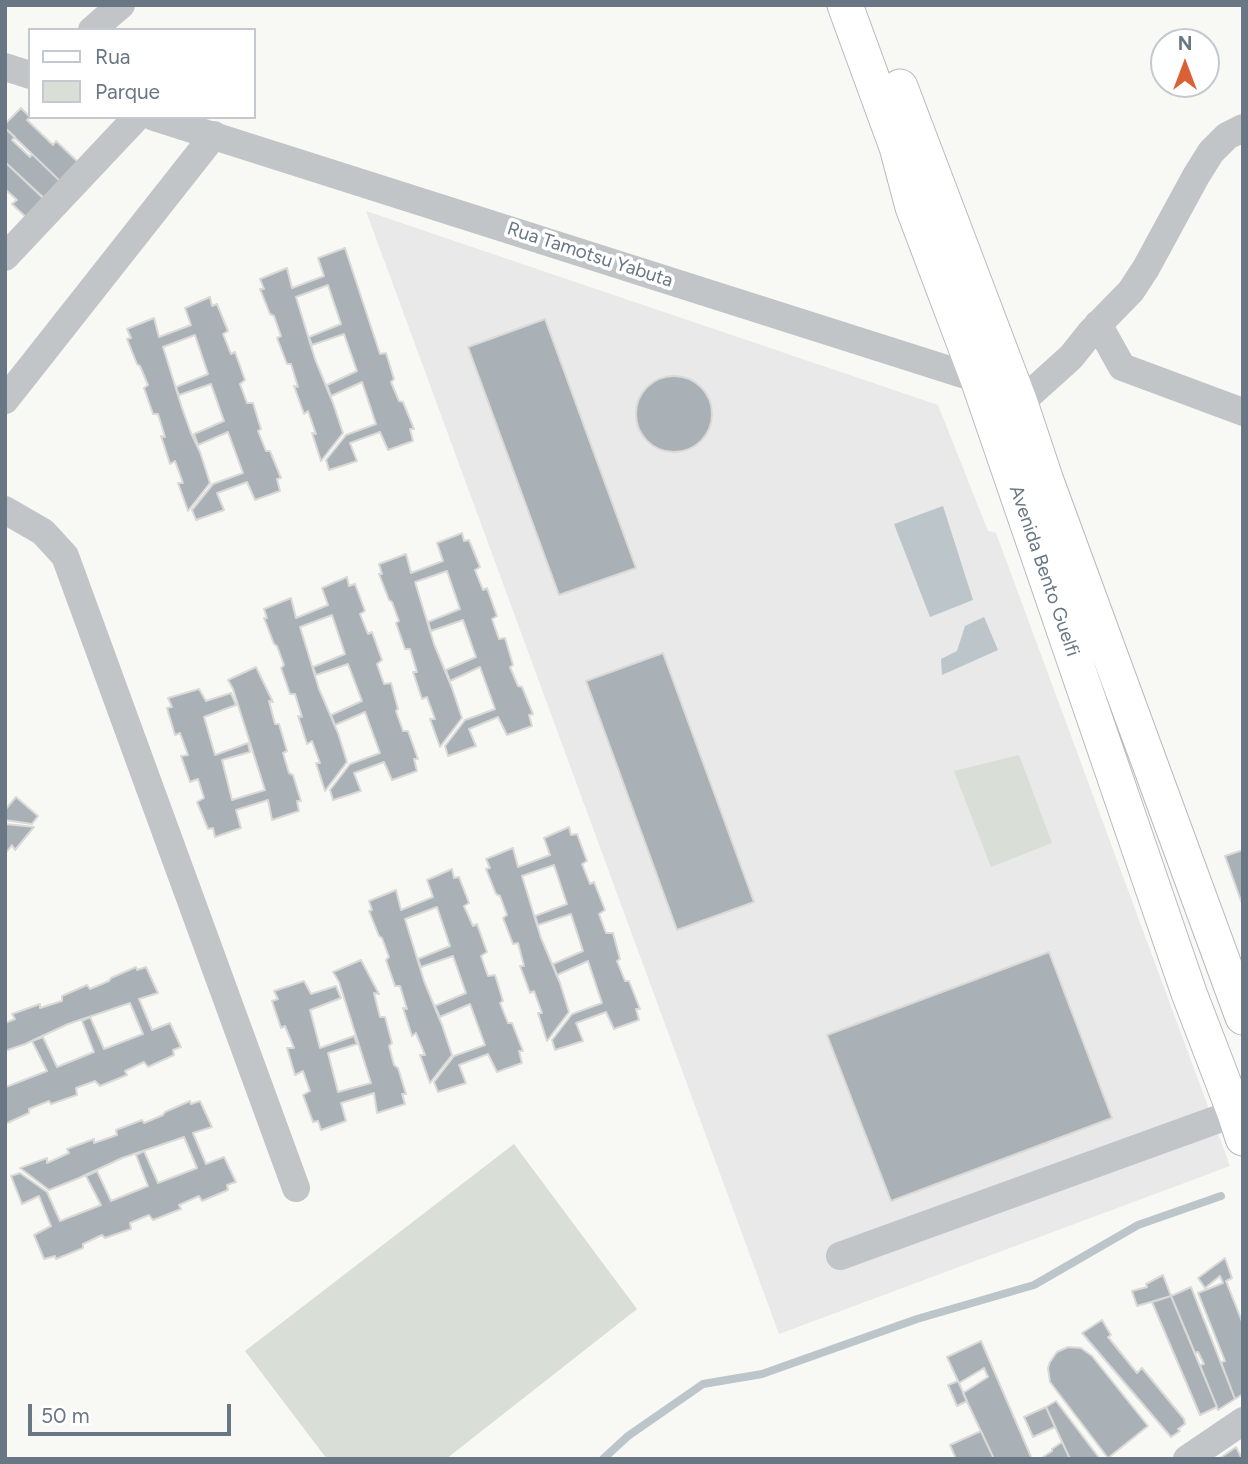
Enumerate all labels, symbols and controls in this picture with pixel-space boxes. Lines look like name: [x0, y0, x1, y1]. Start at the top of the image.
legend: [28, 28, 256, 119]
north arrow: [1150, 28, 1220, 98]
text: N: [1178, 32, 1192, 55]
text: Rua: [95, 44, 131, 69]
text: Parque: [95, 79, 160, 104]
street label: Rua Tamotsu Yabuta: [504, 217, 676, 293]
street label: Avenida Bento Guelfi: [1004, 482, 1084, 660]
scale bar: [32, 1390, 234, 1434]
text: 50 m: [41, 1403, 90, 1428]

